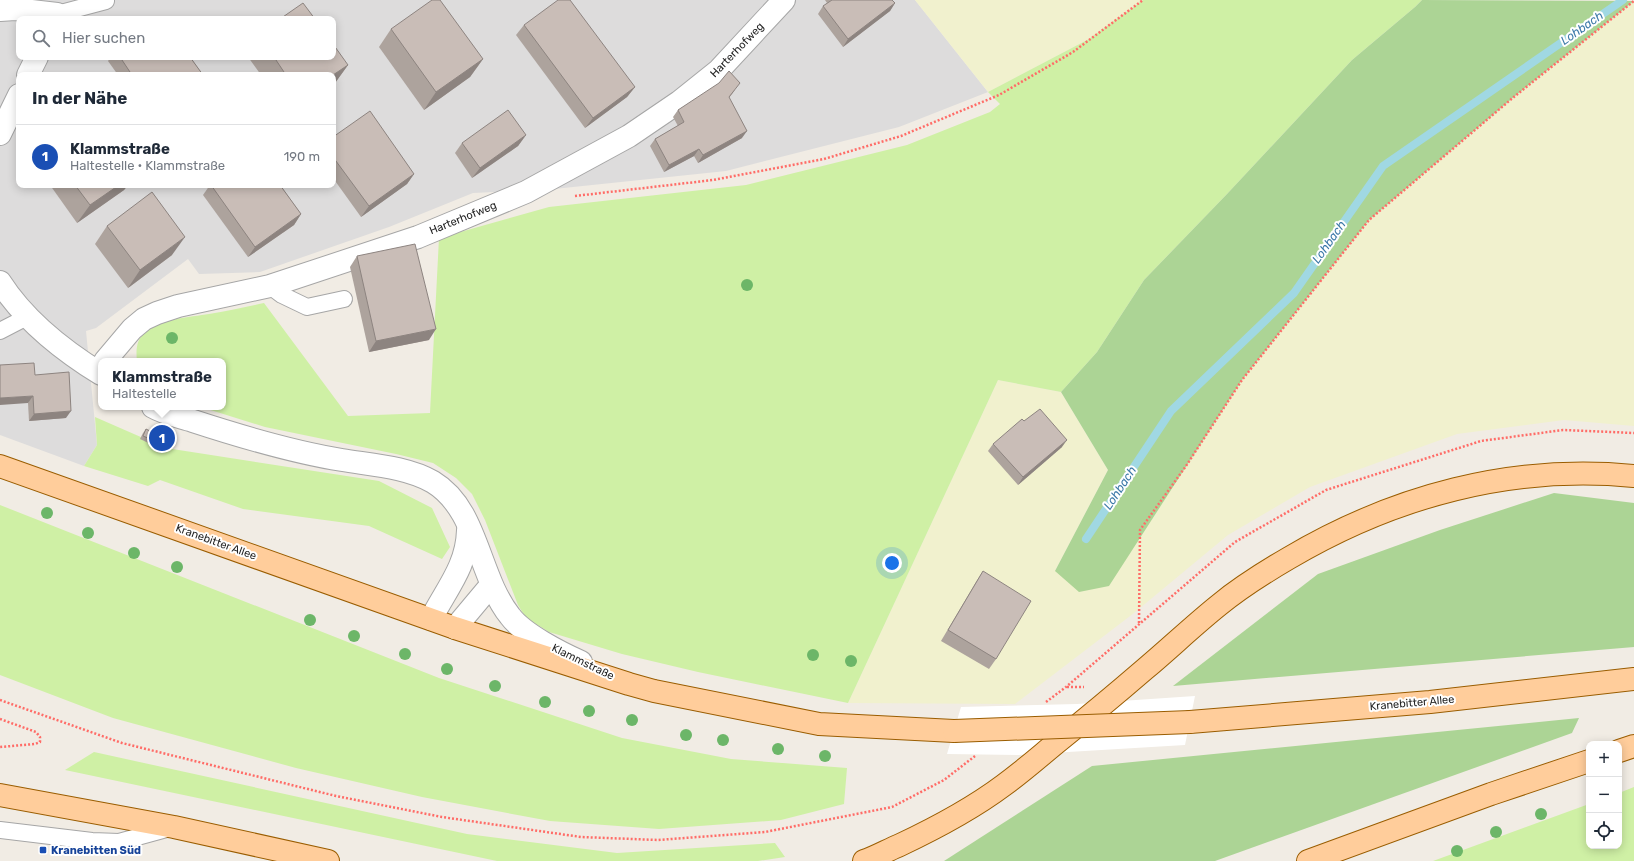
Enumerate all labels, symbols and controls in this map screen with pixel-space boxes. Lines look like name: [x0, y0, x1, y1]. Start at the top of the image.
water label: Lohbach: [1558, 8, 1606, 48]
search box: [16, 16, 336, 60]
street label: Harterhofweg: [708, 20, 766, 80]
icon: search: [30, 27, 52, 49]
text: Hier suchen: [62, 29, 145, 47]
text: In der Nähe: [32, 88, 127, 108]
text: Klammstraße: [70, 140, 170, 158]
text: 1: [42, 149, 48, 164]
text: 190 m: [284, 149, 320, 164]
text: Haltestelle · Klammstraße: [70, 158, 225, 173]
street label: Harterhofweg: [427, 199, 499, 237]
water label: Lohbach: [1309, 218, 1349, 266]
popup: [98, 358, 226, 410]
text: Klammstraße: [112, 368, 212, 386]
text: Haltestelle: [112, 386, 177, 401]
pin: 1: [149, 423, 175, 453]
water label: Lohbach: [1101, 464, 1139, 512]
street label: Kranebitter Allee: [174, 521, 258, 563]
your location: [882, 553, 902, 573]
street label: Klammstraße: [550, 641, 616, 683]
street label: Kranebitter Allee: [1369, 693, 1455, 713]
map controls: [1586, 741, 1622, 849]
button: +: [1586, 741, 1622, 777]
button: −: [1586, 777, 1622, 813]
button: locate: [1586, 813, 1622, 849]
place label: Kranebitten Süd: [51, 844, 141, 857]
marker: Kranebitten Süd: [38, 845, 48, 855]

